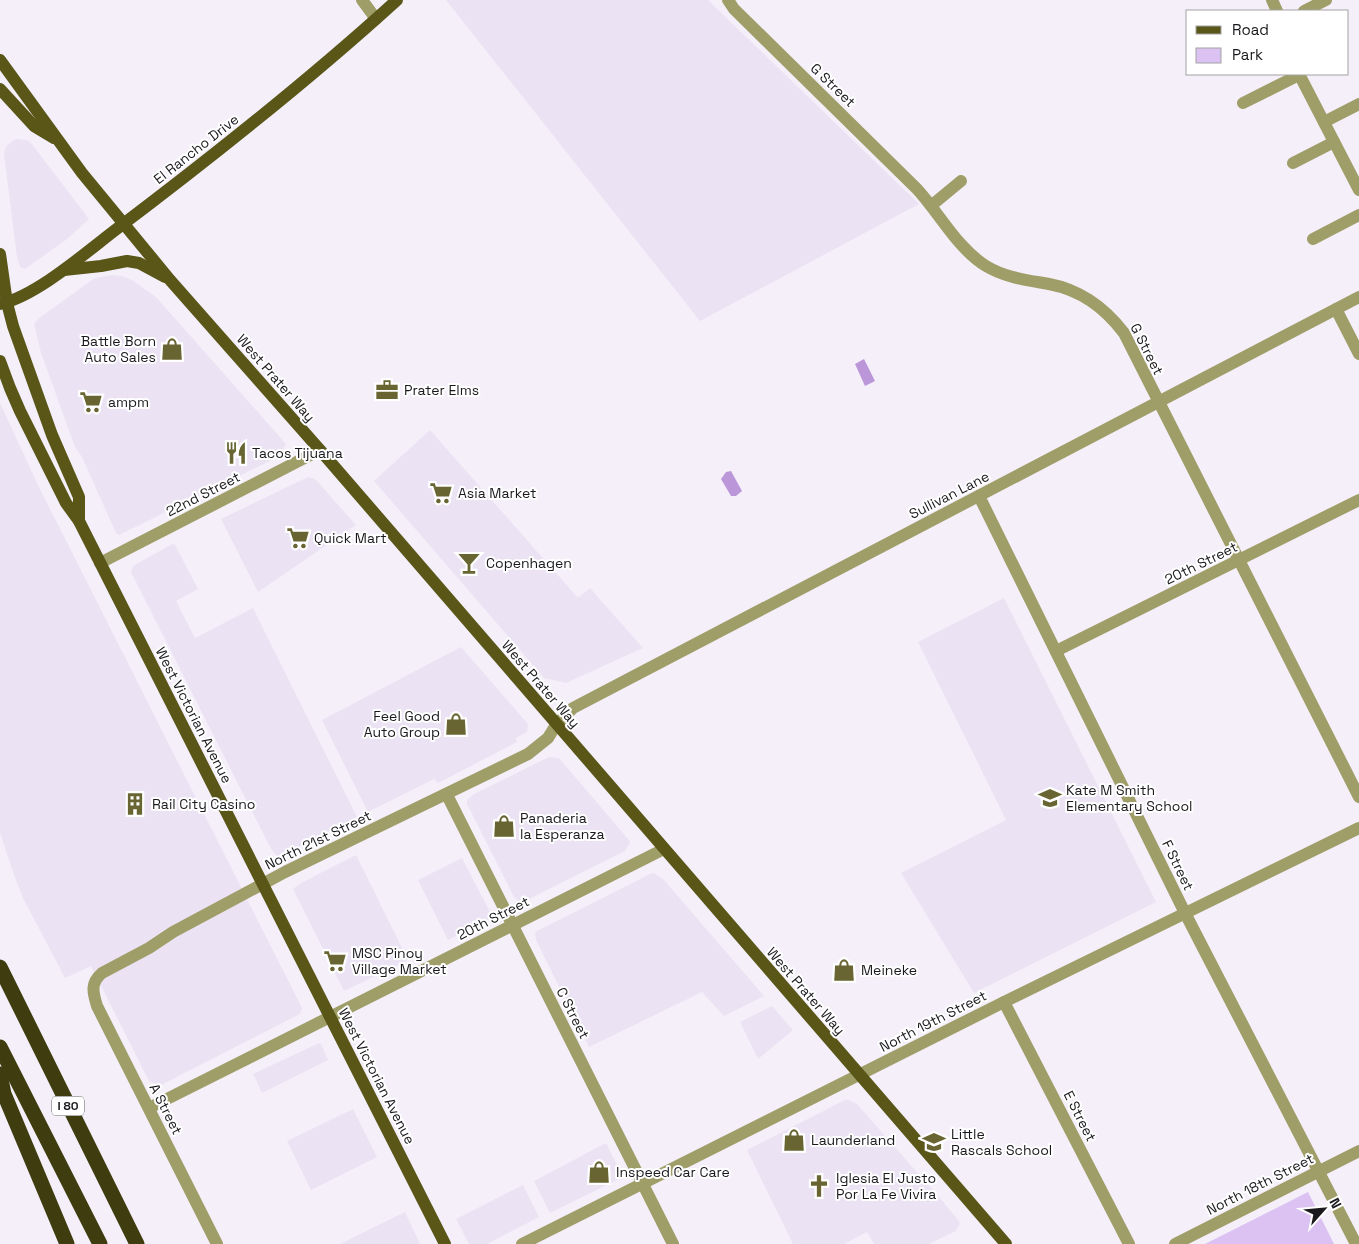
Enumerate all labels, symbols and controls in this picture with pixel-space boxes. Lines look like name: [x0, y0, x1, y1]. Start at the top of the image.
legend: [1186, 10, 1349, 75]
text: Road: [1232, 20, 1269, 39]
text: Park: [1232, 45, 1263, 64]
street label: G Street: [807, 59, 859, 111]
street label: El Rancho Drive: [150, 110, 242, 188]
street label: G Street: [1126, 320, 1168, 378]
street label: West Prater Way: [233, 330, 319, 426]
place label: Battle Born Auto Sales: [81, 332, 156, 366]
shop icon: Battle Born Auto Sales: [159, 336, 185, 362]
office icon: Prater Elms: [374, 377, 400, 403]
place label: Prater Elms: [404, 381, 479, 399]
supermarket icon: ampm: [78, 389, 104, 415]
place label: ampm: [108, 393, 149, 411]
restaurant icon: Tacos Tijuana: [223, 440, 249, 466]
place label: Tacos Tijuana: [252, 444, 343, 462]
street label: Sullivan Lane: [906, 467, 992, 523]
street label: 22nd Street: [163, 468, 243, 520]
supermarket icon: Asia Market: [428, 480, 454, 506]
place label: Asia Market: [458, 484, 536, 502]
supermarket icon: Quick Mart: [285, 525, 311, 551]
place label: Quick Mart: [314, 529, 387, 547]
street label: 20th Street: [1162, 538, 1240, 588]
bar icon: Copenhagen: [456, 550, 482, 576]
place label: Copenhagen: [486, 554, 572, 572]
street label: West Prater Way: [498, 636, 584, 732]
street label: West Victorian Avenue: [152, 644, 236, 786]
place label: Feel Good Auto Group: [364, 707, 440, 741]
shop icon: Feel Good Auto Group: [443, 711, 469, 737]
place label: Kate M Smith Elementary School: [1066, 781, 1192, 815]
school or university icon: Kate M Smith Elementary School: [1037, 785, 1063, 811]
building icon: Rail City Casino: [122, 791, 148, 817]
place label: Rail City Casino: [152, 795, 255, 813]
street label: North 21st Street: [262, 806, 374, 874]
place label: Panaderia la Esperanza: [520, 809, 605, 843]
shop icon: Panaderia la Esperanza: [491, 813, 517, 839]
street label: F Street: [1158, 837, 1198, 893]
street label: 20th Street: [454, 892, 532, 944]
street label: West Prater Way: [763, 943, 849, 1039]
place label: MSC Pinoy Village Market: [352, 944, 447, 978]
supermarket icon: MSC Pinoy Village Market: [322, 948, 348, 974]
shop icon: Meineke: [831, 957, 857, 983]
place label: Meineke: [861, 961, 917, 979]
street label: C Street: [552, 984, 594, 1042]
street label: North 19th Street: [876, 986, 990, 1056]
street label: West Victorian Avenue: [335, 1005, 419, 1147]
street label: A Street: [145, 1080, 187, 1138]
street label: E Street: [1060, 1088, 1100, 1144]
road number: I 80: [52, 1096, 84, 1116]
place label: Little Rascals School: [951, 1125, 1052, 1159]
shop icon: Launderland: [781, 1127, 807, 1153]
school or university icon: Little Rascals School: [921, 1129, 947, 1155]
place label: Launderland: [811, 1131, 895, 1149]
street label: North 18th Street: [1203, 1149, 1317, 1219]
shop icon: Inspeed Car Care: [586, 1159, 612, 1185]
place label: Inspeed Car Care: [616, 1163, 730, 1181]
place label: Iglesia El Justo Por La Fe Vivira: [836, 1169, 936, 1203]
church icon: Iglesia El Justo Por La Fe Vivira: [806, 1173, 832, 1199]
north arrow: [1299, 1184, 1349, 1234]
text: N: [1325, 1195, 1346, 1211]

